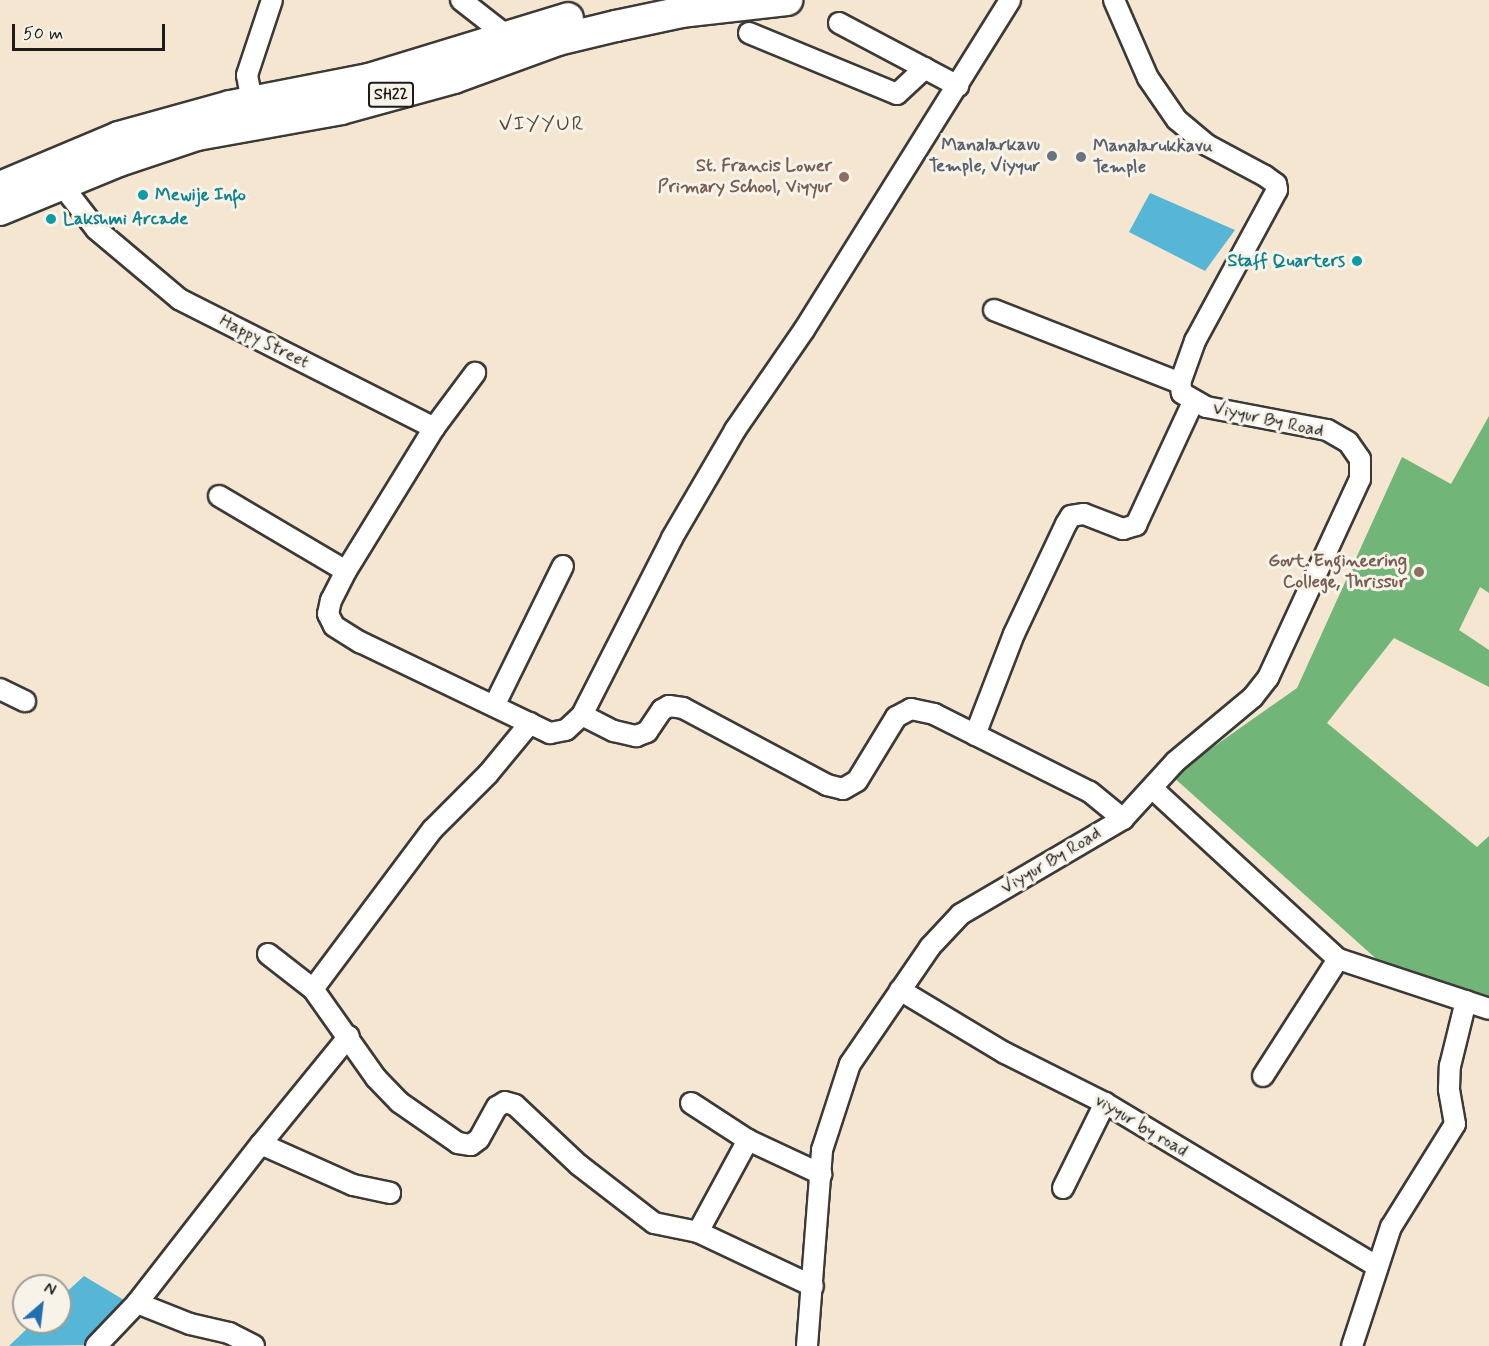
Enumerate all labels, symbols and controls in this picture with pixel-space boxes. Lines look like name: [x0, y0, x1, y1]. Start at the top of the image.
scale bar: [15, 12, 168, 50]
text: 50 m: [23, 22, 63, 46]
road number: SH22: [367, 82, 415, 108]
district label: VIYYUR: [501, 111, 583, 137]
place label: Manalarkavu Temple, Viyyur: [930, 135, 1040, 178]
place label: Manalarukkavu Temple: [1093, 136, 1213, 178]
marker: Manalarkavu Temple, Viyyur: [1045, 149, 1059, 163]
marker: Manalarukkavu Temple: [1074, 150, 1088, 164]
place label: St. Francis Lower Primary School, Viyyur: [657, 156, 832, 198]
marker: St. Francis Lower Primary School, Viyyur: [837, 170, 851, 184]
place label: Mewije Info: [155, 184, 246, 206]
marker: Mewije Info: [136, 188, 150, 202]
place label: Lakshmi Arcade: [63, 208, 186, 230]
marker: Lakshmi Arcade: [44, 212, 58, 226]
place label: Staff Quarters: [1230, 250, 1345, 272]
marker: Staff Quarters: [1350, 254, 1364, 268]
street label: Happy Street: [214, 309, 314, 375]
street label: Viyyur By Road: [1210, 398, 1326, 442]
place label: Govt. Engineering College, Thrissur: [1268, 551, 1407, 594]
marker: Govt. Engineering College, Thrissur: [1412, 565, 1426, 579]
street label: Viyyur By Road: [997, 822, 1105, 900]
street label: viyyur by road: [1091, 1090, 1191, 1162]
north arrow: [12, 1274, 72, 1334]
text: N: [40, 1278, 59, 1301]

